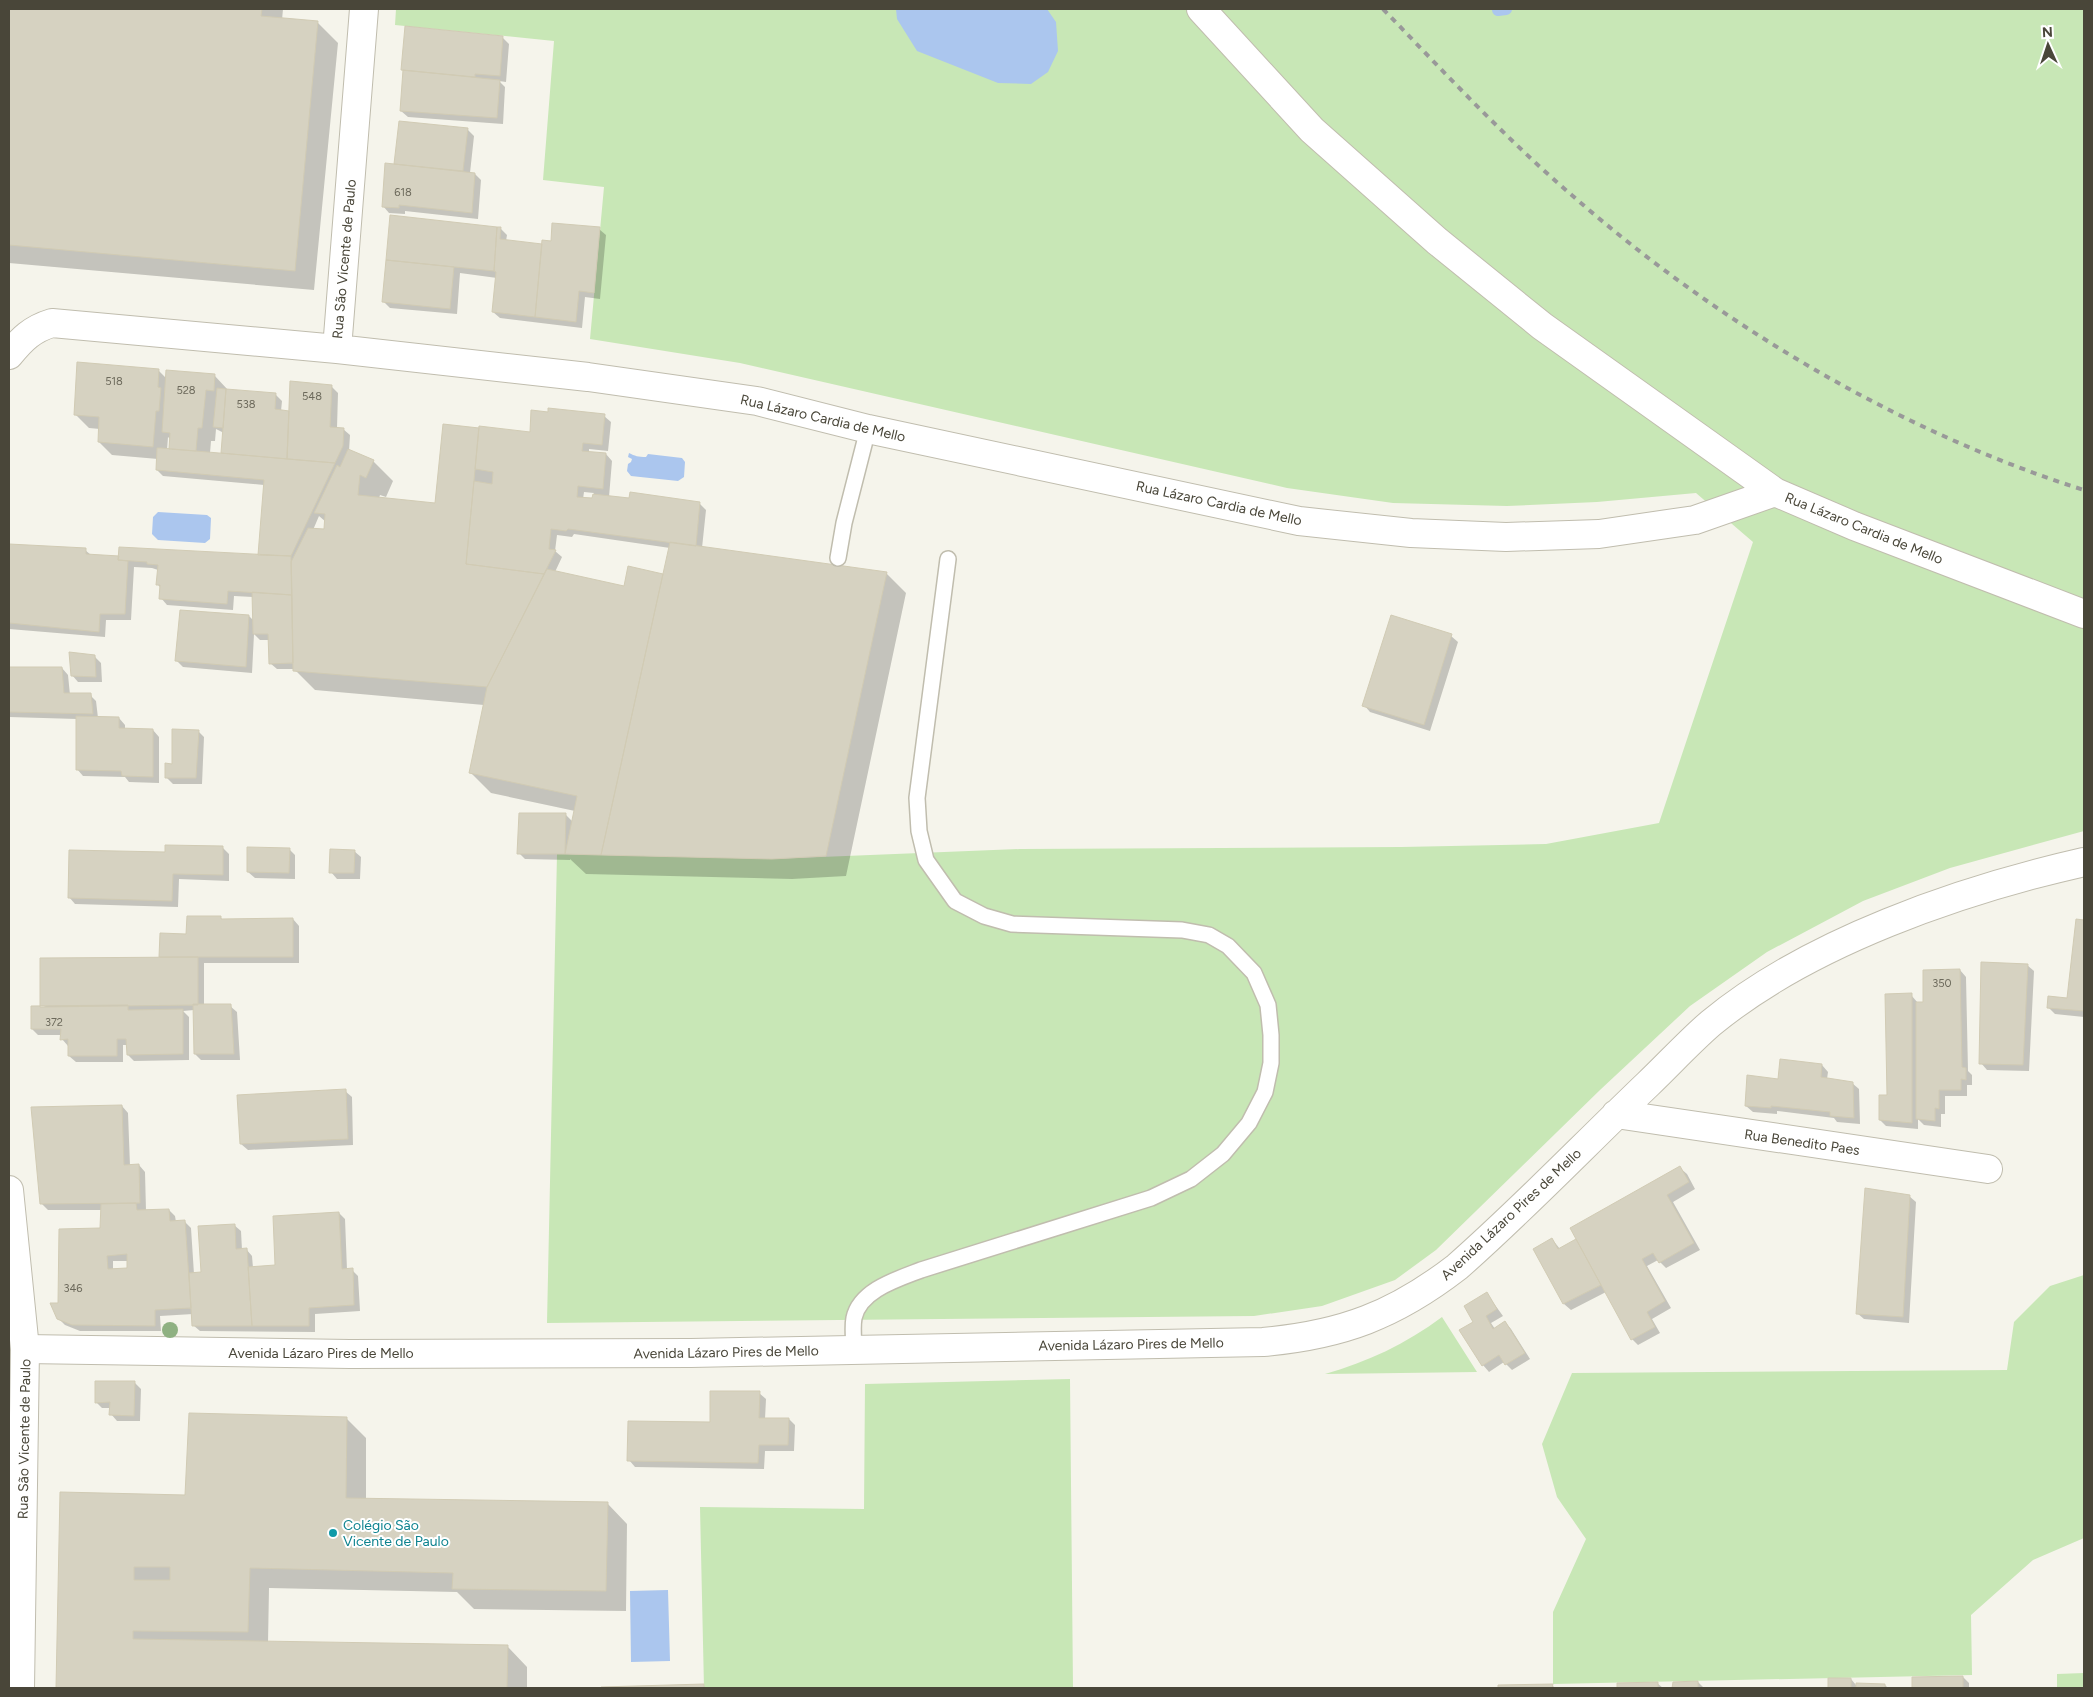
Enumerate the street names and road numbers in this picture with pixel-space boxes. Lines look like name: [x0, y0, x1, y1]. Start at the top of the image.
street label: Rua São Vicente de Paulo: [329, 178, 360, 340]
street label: Rua Lázaro Cardia de Mello: [739, 391, 907, 446]
street label: Rua Lázaro Cardia de Mello: [1134, 478, 1303, 529]
street label: Rua Lázaro Cardia de Mello: [1782, 489, 1945, 568]
street label: Rua Benedito Paes: [1743, 1126, 1861, 1159]
street label: Avenida Lázaro Pires de Mello: [1438, 1145, 1585, 1284]
street label: Avenida Lázaro Pires de Mello: [1038, 1334, 1224, 1355]
street label: Avenida Lázaro Pires de Mello: [633, 1342, 819, 1363]
street label: Avenida Lázaro Pires de Mello: [228, 1345, 414, 1362]
street label: Rua São Vicente de Paulo: [15, 1359, 34, 1519]

